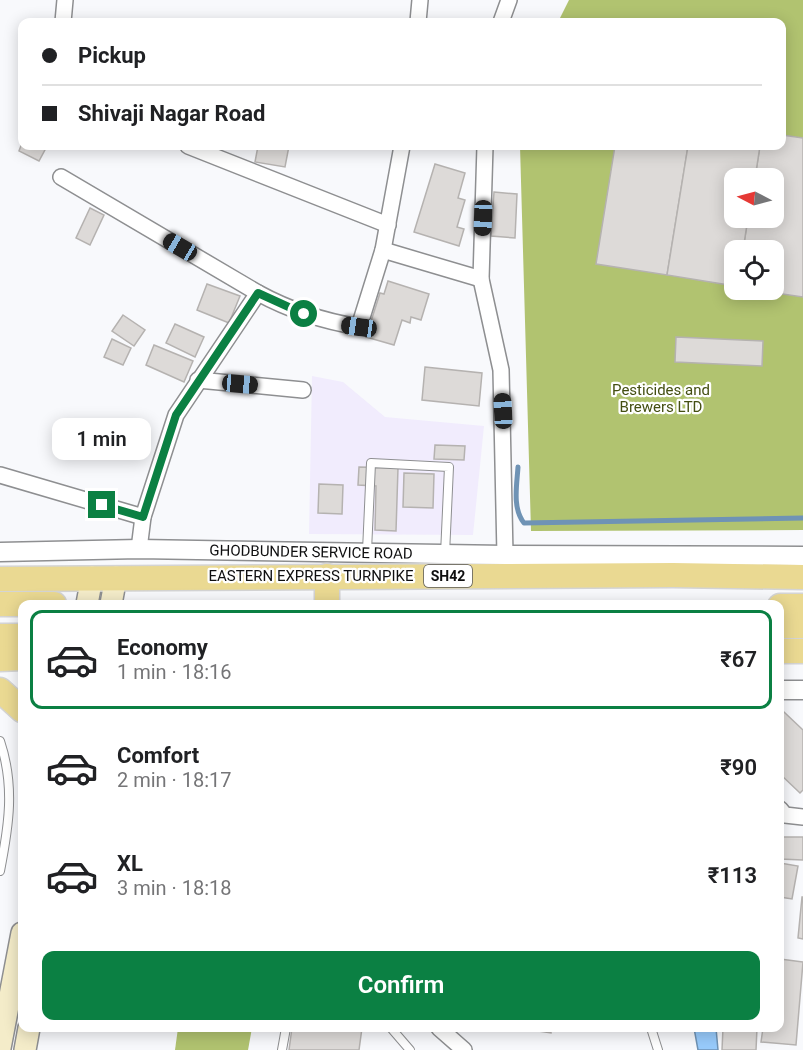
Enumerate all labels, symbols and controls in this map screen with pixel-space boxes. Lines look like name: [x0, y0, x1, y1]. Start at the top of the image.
text: Pickup: [78, 43, 146, 68]
text: Shivaji Nagar Road: [78, 101, 265, 126]
north arrow: [724, 168, 784, 228]
map controls: [724, 168, 784, 300]
car: [473, 200, 493, 236]
car: [160, 230, 200, 264]
button: locate: [724, 240, 784, 300]
route start: [290, 300, 317, 327]
car: [340, 316, 378, 338]
car: [221, 373, 259, 395]
park label: Pesticides and Brewers LTD: [612, 381, 710, 416]
car: [493, 393, 513, 429]
callout: 1 min: [52, 418, 152, 460]
text: 1 min: [76, 427, 127, 451]
route end: [88, 491, 115, 518]
street label: GHODBUNDER SERVICE ROAD: [209, 541, 413, 563]
road number: SH42: [424, 565, 472, 587]
street label: EASTERN EXPRESS TURNPIKE: [209, 567, 414, 585]
icon: car: [45, 633, 99, 687]
text: Economy: [117, 635, 208, 660]
text: ₹67: [720, 647, 757, 672]
text: 1 min · 18:16: [117, 660, 232, 684]
icon: car: [45, 741, 99, 795]
text: Comfort: [117, 743, 199, 768]
text: ₹90: [720, 755, 757, 780]
text: 2 min · 18:17: [117, 768, 232, 792]
icon: car: [45, 849, 99, 903]
text: XL: [117, 851, 143, 876]
text: ₹113: [708, 863, 757, 888]
text: 3 min · 18:18: [117, 876, 232, 900]
button: Confirm: [42, 951, 760, 1020]

